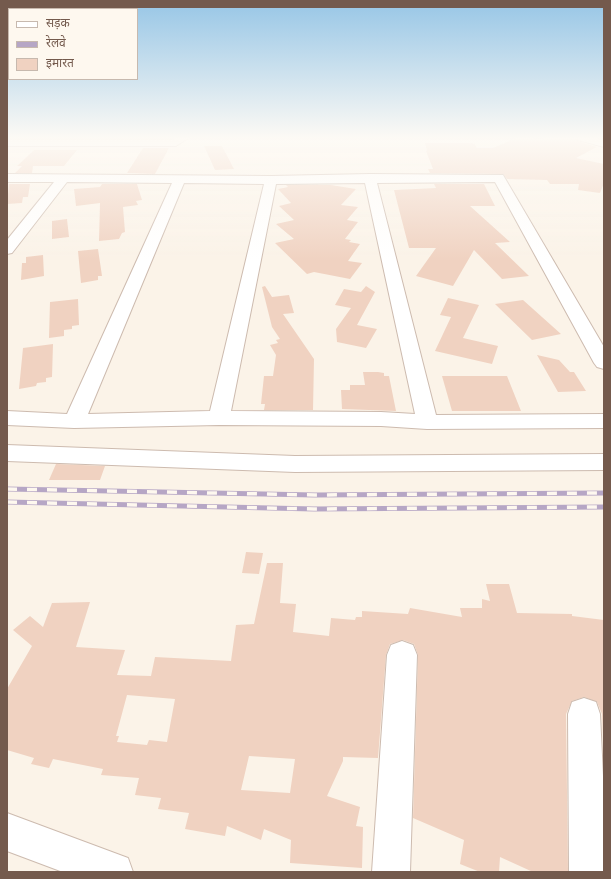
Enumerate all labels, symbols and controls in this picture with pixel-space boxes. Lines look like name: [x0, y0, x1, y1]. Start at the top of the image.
legend: [8, 8, 138, 80]
text: सड़क: [46, 16, 70, 30]
text: रेलवे: [46, 36, 66, 50]
text: इमारत: [46, 56, 74, 70]

